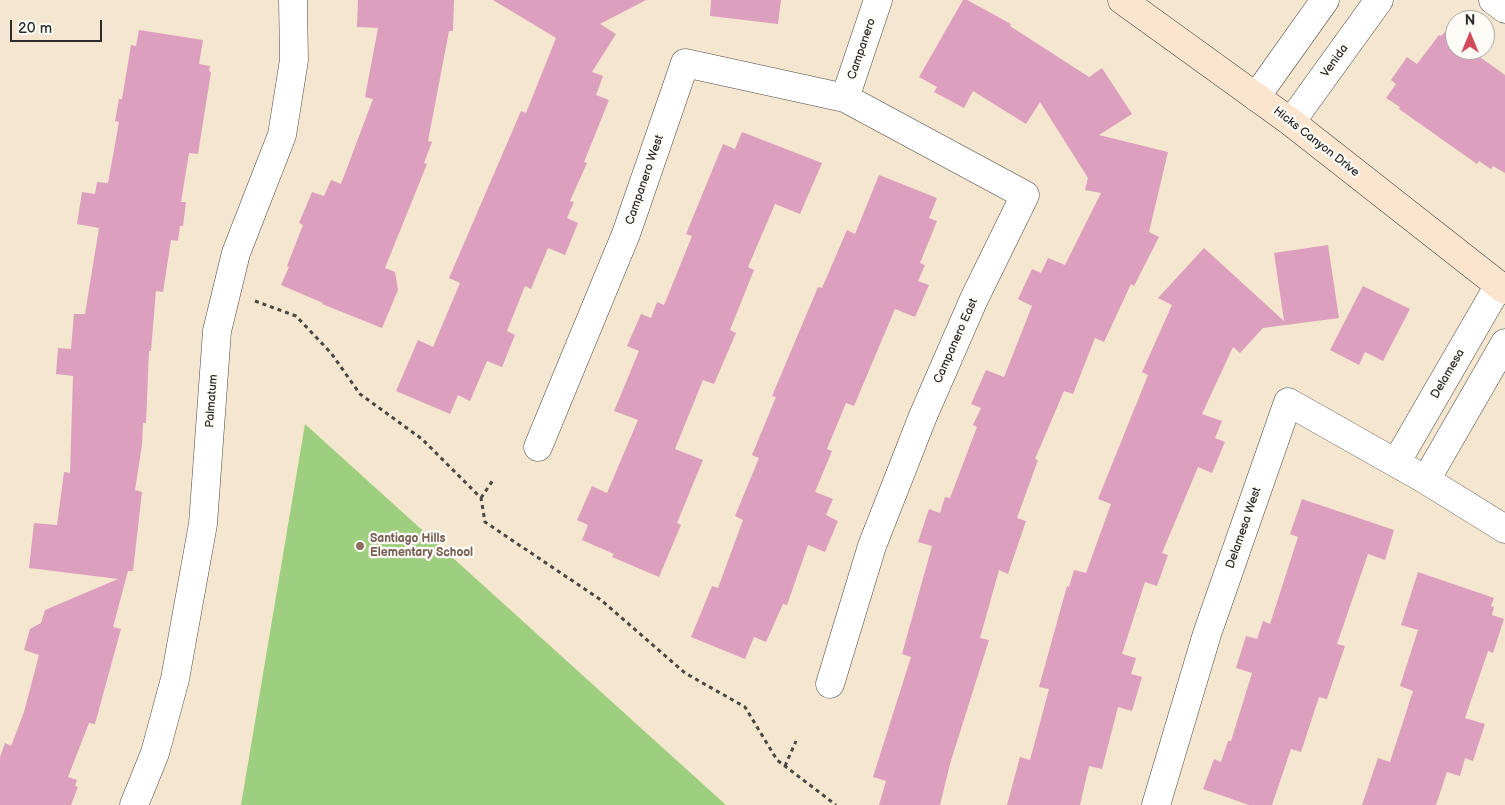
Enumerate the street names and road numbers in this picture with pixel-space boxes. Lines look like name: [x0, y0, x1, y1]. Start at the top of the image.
street label: Campanero: [845, 16, 879, 82]
street label: Venida: [1318, 42, 1352, 80]
street label: Hicks Canyon Drive: [1270, 104, 1362, 180]
street label: Campanero West: [623, 133, 667, 227]
street label: Campanero East: [931, 296, 981, 386]
street label: Delamesa: [1428, 347, 1468, 401]
street label: Palmatum: [203, 374, 221, 428]
street label: Delamesa West: [1223, 485, 1265, 571]

